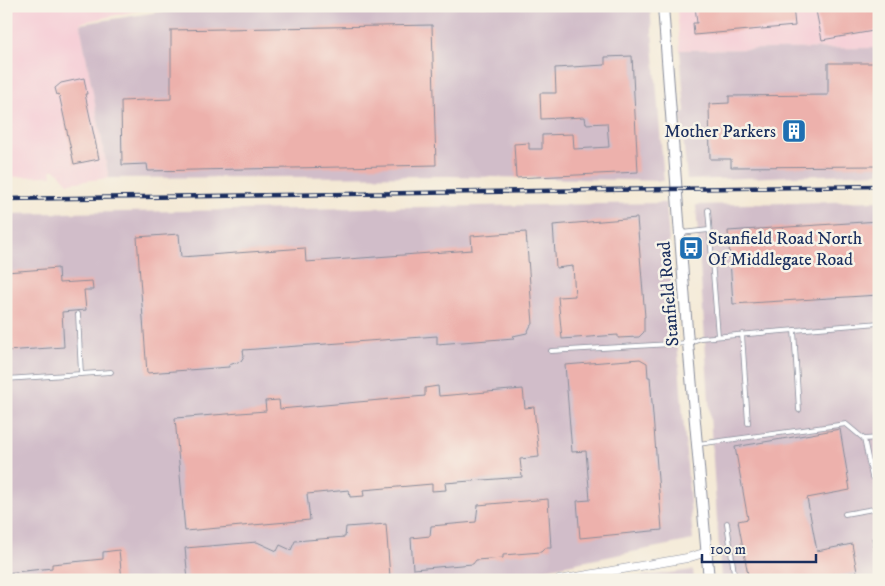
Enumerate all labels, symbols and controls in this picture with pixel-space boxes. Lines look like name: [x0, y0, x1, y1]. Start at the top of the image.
building icon: Mother Parkers: [781, 118, 807, 144]
place label: Mother Parkers: [664, 121, 776, 143]
place label: Stanfield Road North Of Middlegate Road: [708, 228, 863, 271]
bus stop icon: Stanfield Road North Of Middlegate Road: [678, 235, 704, 261]
street label: Stanfield Road: [653, 240, 685, 347]
scale bar: [702, 531, 816, 563]
text: 100 m: [710, 540, 746, 559]

